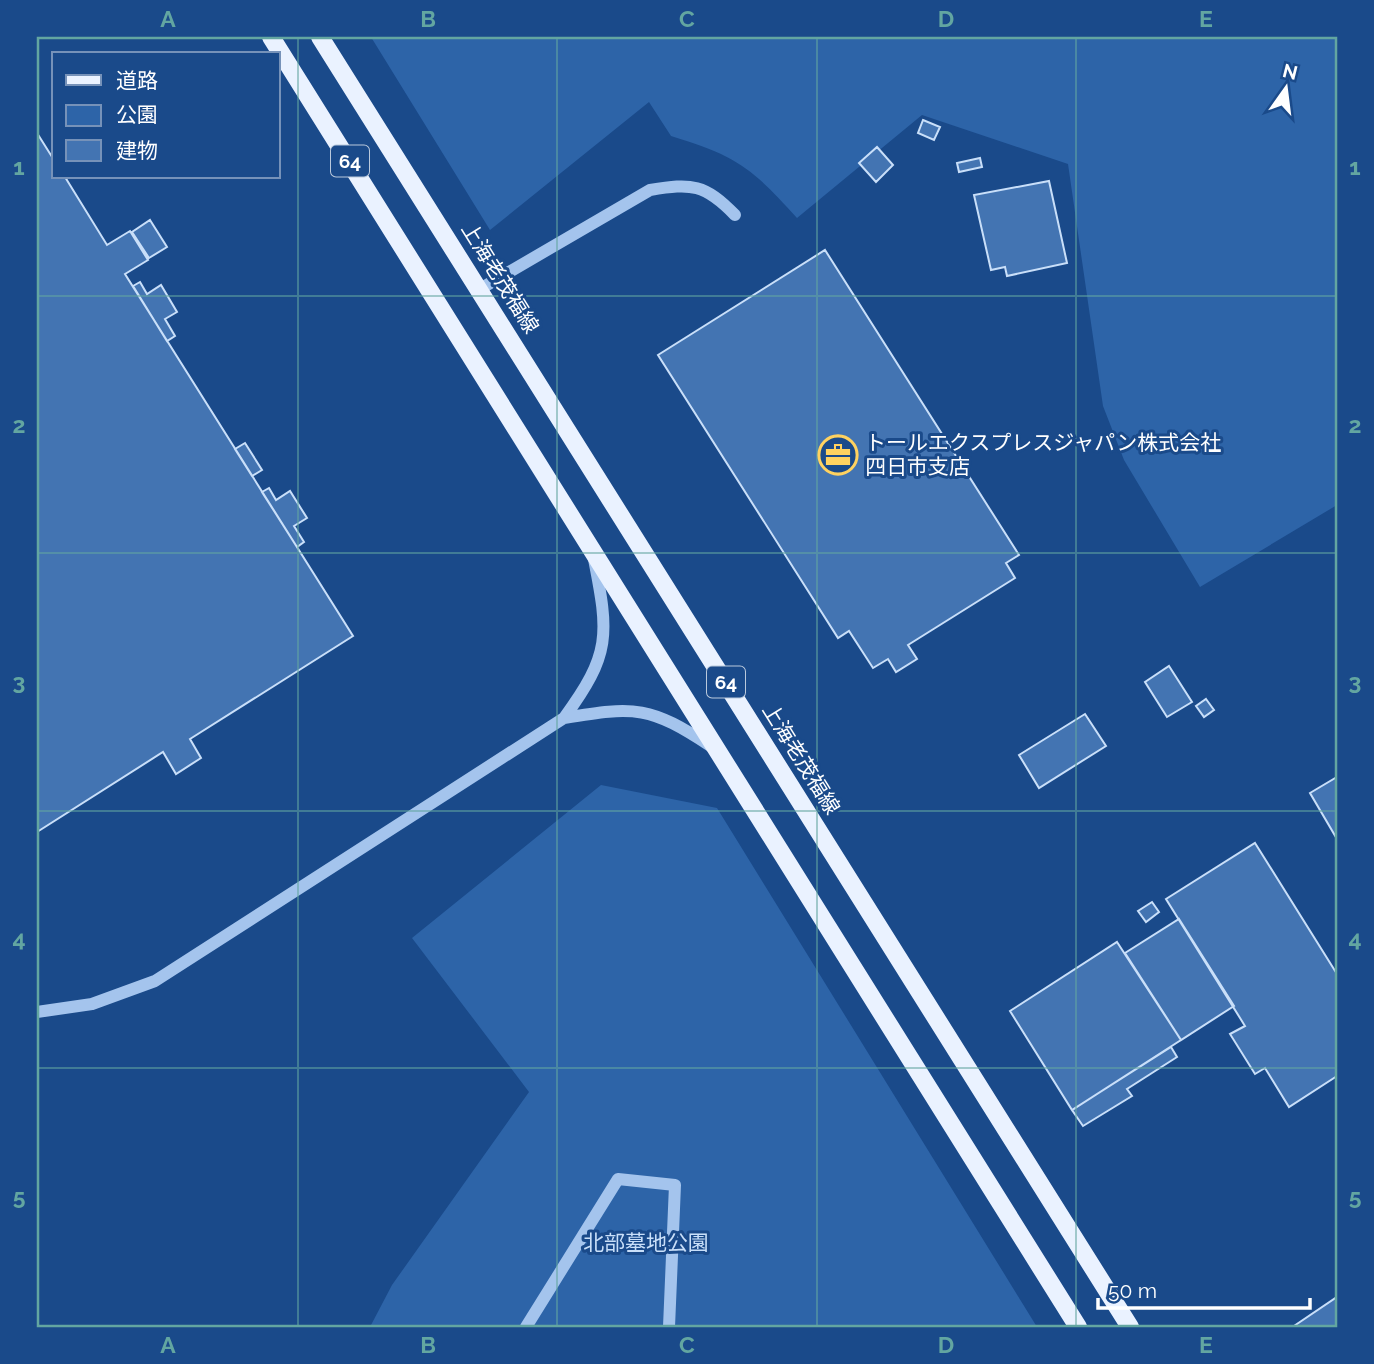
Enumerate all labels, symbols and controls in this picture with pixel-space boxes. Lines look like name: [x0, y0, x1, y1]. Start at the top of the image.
text: A: [160, 5, 176, 32]
text: B: [420, 5, 436, 32]
text: C: [679, 5, 695, 32]
text: D: [938, 5, 954, 32]
text: E: [1199, 5, 1213, 32]
legend: [52, 52, 280, 178]
north arrow: [1252, 52, 1322, 122]
text: N: [1280, 59, 1300, 84]
text: 道路: [116, 68, 158, 93]
text: 公園: [116, 102, 158, 127]
text: 建物: [116, 138, 158, 163]
road number: 64: [331, 146, 369, 176]
text: 1: [13, 153, 25, 180]
text: 1: [1349, 153, 1361, 180]
street label: 上海老茂福線: [456, 218, 544, 338]
text: 2: [13, 411, 25, 438]
text: 2: [1349, 411, 1361, 438]
place label: トールエクスプレスジャパン株式会社 四日市支店: [865, 430, 1221, 479]
office icon: トールエクスプレスジャパン株式会社 四日市支店: [817, 434, 859, 476]
road number: 64: [707, 666, 745, 698]
text: 3: [13, 668, 25, 695]
text: 3: [1349, 668, 1361, 695]
street label: 上海老茂福線: [757, 699, 845, 819]
text: 4: [12, 925, 26, 952]
text: 4: [1348, 925, 1362, 952]
text: 5: [13, 1183, 26, 1210]
text: 5: [1349, 1183, 1362, 1210]
park label: 北部墓地公園: [583, 1230, 709, 1255]
scale bar: [1098, 1266, 1309, 1310]
text: 50 m: [1108, 1278, 1157, 1303]
text: A: [160, 1331, 176, 1358]
text: B: [420, 1331, 436, 1358]
text: C: [679, 1331, 695, 1358]
text: D: [938, 1331, 954, 1358]
text: E: [1199, 1331, 1213, 1358]

